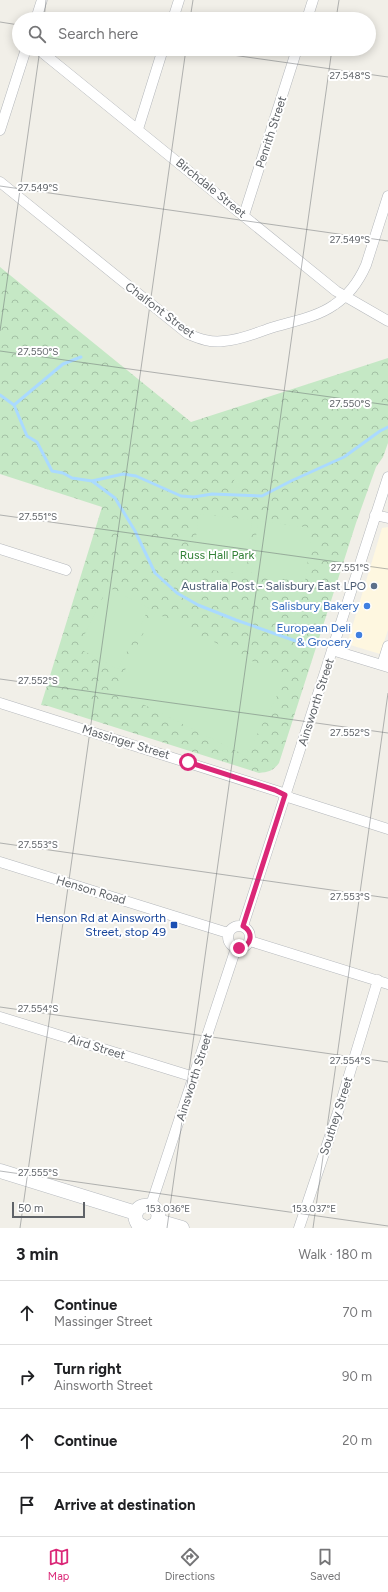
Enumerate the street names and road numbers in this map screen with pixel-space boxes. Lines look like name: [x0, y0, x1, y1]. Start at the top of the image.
street label: Penrith Street: [253, 94, 289, 170]
street label: Birchdale Street: [173, 155, 249, 221]
street label: Chalfont Street: [123, 279, 198, 341]
street label: Ainsworth Street: [295, 656, 337, 748]
street label: Massinger Street: [80, 722, 172, 762]
street label: Henson Road: [54, 873, 128, 907]
street label: Ainsworth Street: [173, 1031, 215, 1123]
street label: Aird Street: [67, 1032, 127, 1062]
street label: Southey Street: [317, 1075, 355, 1157]

